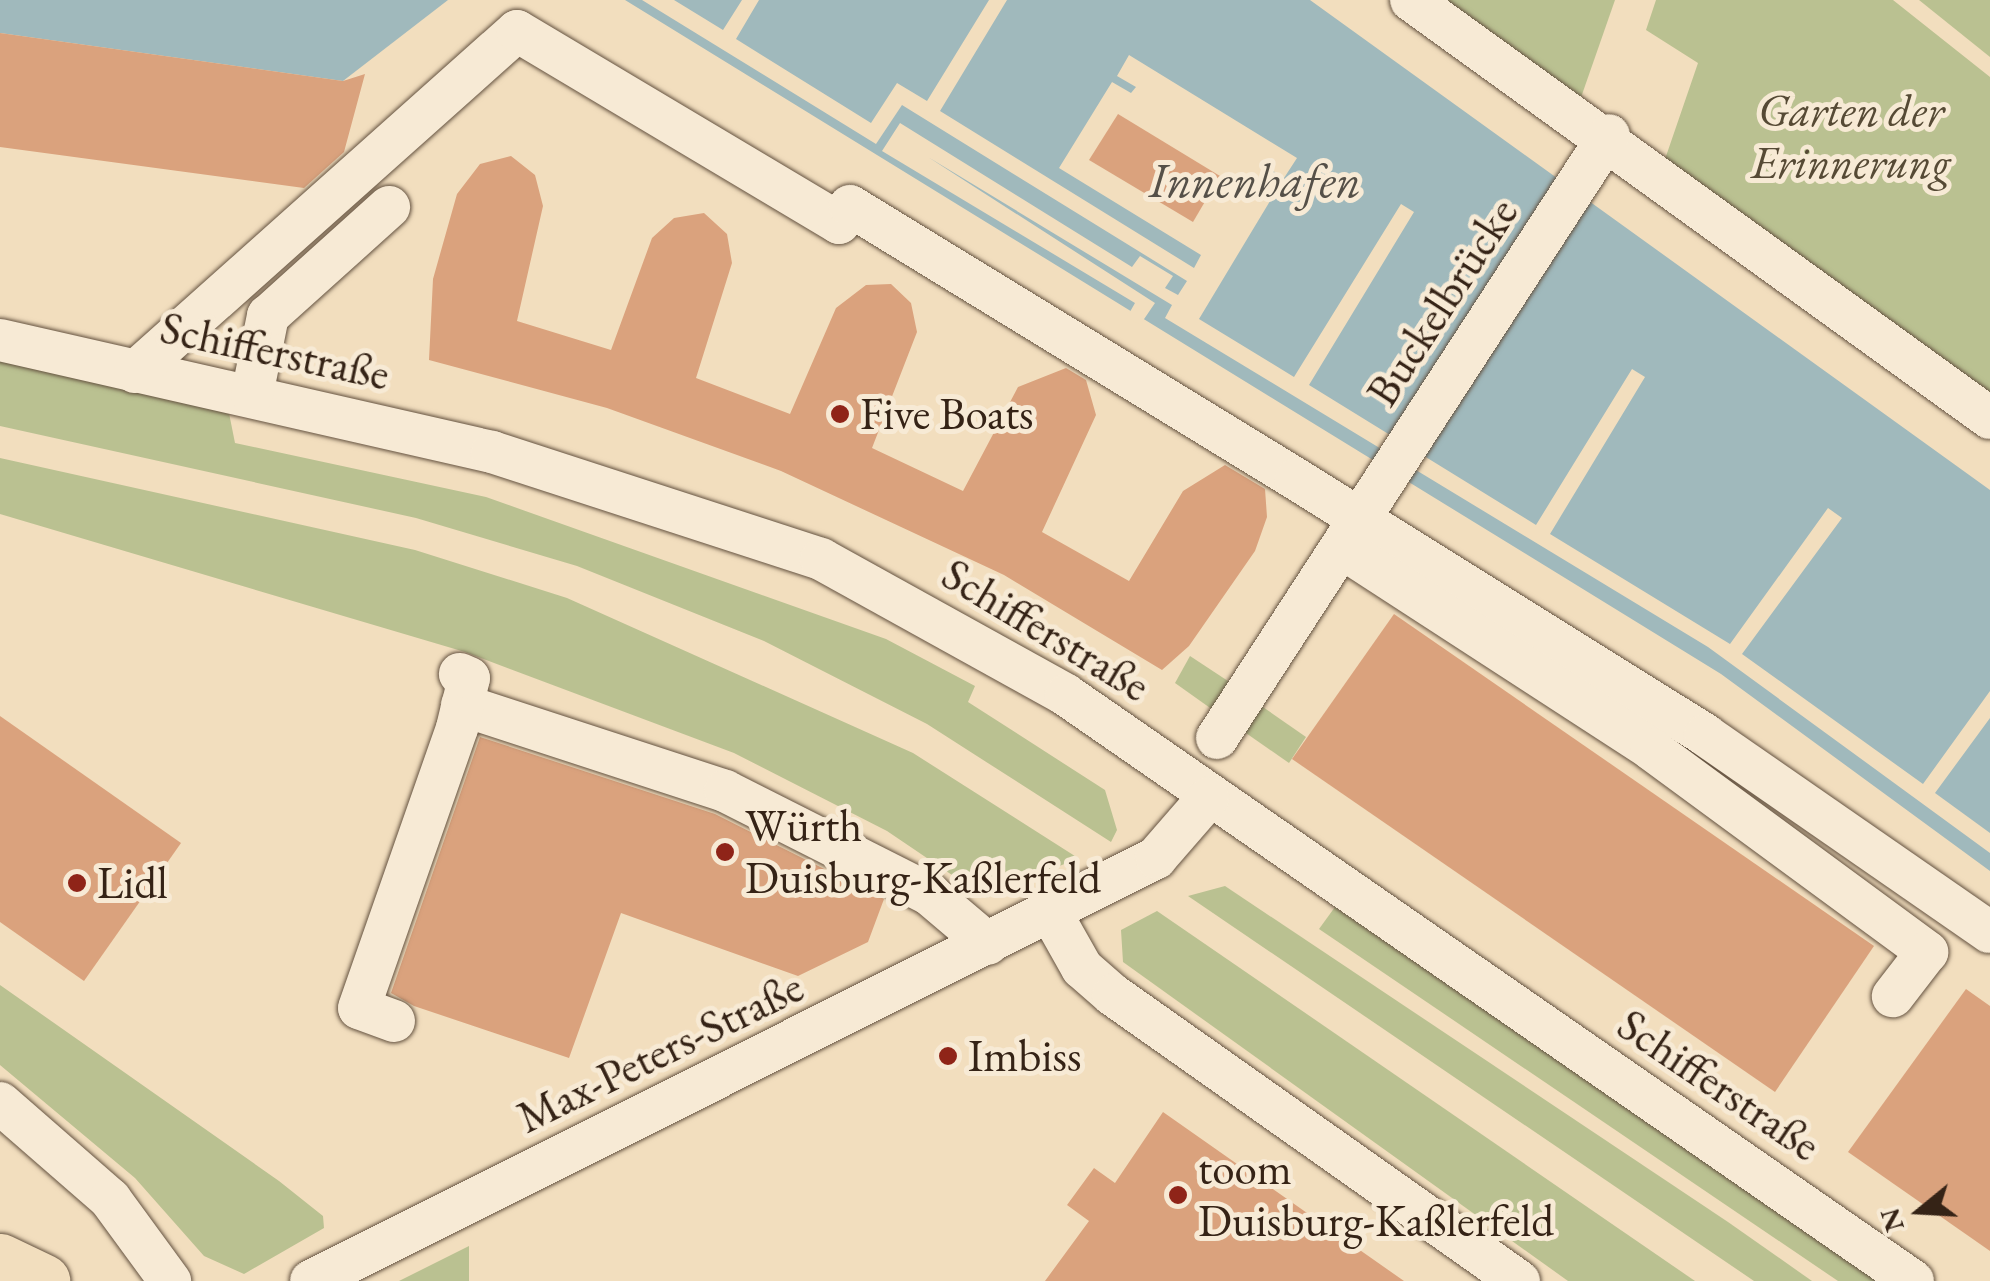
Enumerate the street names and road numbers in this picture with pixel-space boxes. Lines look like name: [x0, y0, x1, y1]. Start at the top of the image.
street label: Buckelbrücke: [1355, 188, 1529, 416]
street label: Schifferstraße: [156, 300, 394, 402]
street label: Schifferstraße: [932, 547, 1160, 713]
street label: Max-Peters-Straße: [508, 960, 812, 1144]
street label: Schifferstraße: [1607, 998, 1831, 1172]

